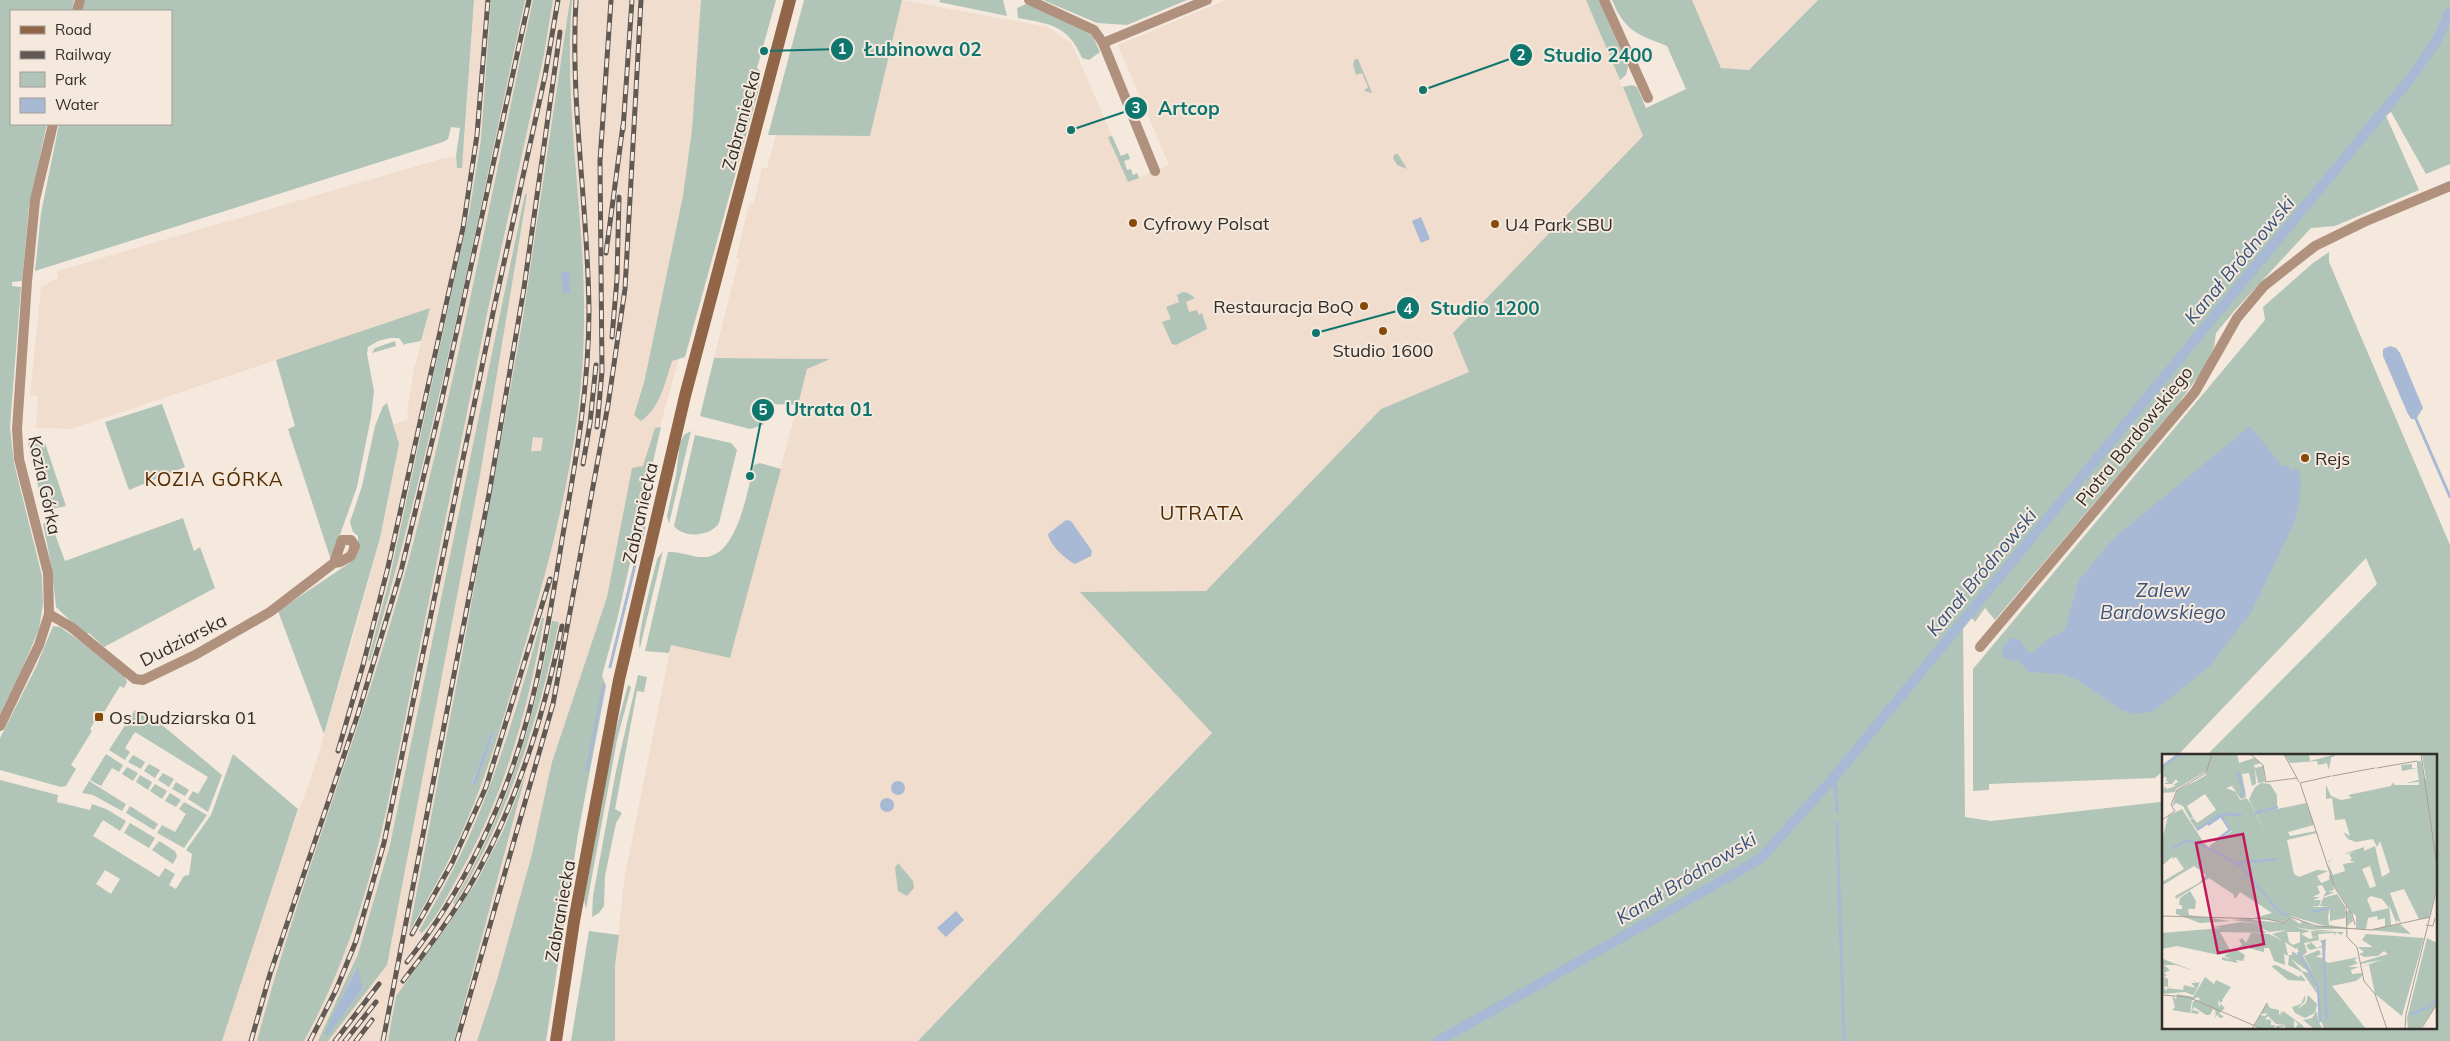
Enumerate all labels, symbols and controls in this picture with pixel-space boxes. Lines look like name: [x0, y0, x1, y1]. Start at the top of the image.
legend: [10, 10, 172, 125]
text: Road: [55, 20, 92, 39]
callout: Łubinowa 02: [830, 32, 992, 66]
text: Łubinowa 02: [863, 37, 982, 61]
callout: Studio 2400: [1508, 38, 1663, 72]
text: 1: [837, 39, 847, 58]
text: Studio 2400: [1543, 43, 1653, 67]
text: Railway: [55, 45, 111, 64]
text: 2: [1516, 45, 1526, 64]
street label: Zabraniecka: [717, 67, 765, 173]
text: Park: [55, 70, 87, 89]
callout: Artcop: [1124, 91, 1230, 125]
text: Water: [55, 95, 99, 114]
text: Artcop: [1158, 96, 1220, 120]
text: 3: [1131, 98, 1141, 117]
water label: Kanał Bródnowski: [2179, 191, 2300, 329]
place label: Cyfrowy Polsat: [1143, 212, 1269, 235]
place label: U4 Park SBU: [1505, 213, 1613, 236]
marker: Cyfrowy Polsat: [1127, 217, 1139, 229]
marker: U4 Park SBU: [1489, 218, 1501, 230]
callout: Studio 1200: [1395, 291, 1550, 325]
place label: Restauracja BoQ: [1213, 295, 1354, 318]
text: Studio 1200: [1430, 296, 1540, 320]
text: 4: [1403, 299, 1413, 318]
marker: Restauracja BoQ: [1358, 300, 1370, 312]
marker: Studio 1600: [1377, 325, 1389, 337]
place label: Studio 1600: [1332, 339, 1434, 362]
street label: Piotra Bardowskiego: [2070, 361, 2198, 511]
callout: Utrata 01: [751, 393, 883, 427]
text: Utrata 01: [785, 397, 873, 421]
text: 5: [758, 400, 768, 419]
street label: Kozia Górka: [23, 433, 67, 537]
place label: Rejs: [2315, 447, 2350, 470]
marker: Rejs: [2299, 452, 2311, 464]
street label: Zabraniecka: [617, 460, 663, 566]
district label: KOZIA GÓRKA: [144, 467, 284, 491]
district label: UTRATA: [1160, 500, 1244, 525]
water label: Kanał Bródnowski: [1921, 503, 2042, 641]
water label: Zalew Bardowskiego: [2100, 578, 2226, 624]
street label: Dudziarska: [136, 608, 230, 672]
place label: Os.Dudziarska 01: [109, 706, 257, 729]
marker: Os.Dudziarska 01: [93, 711, 105, 723]
inset map: [2162, 754, 2438, 1028]
water label: Kanał Bródnowski: [1612, 826, 1761, 929]
street label: Zabraniecka: [540, 858, 580, 964]

